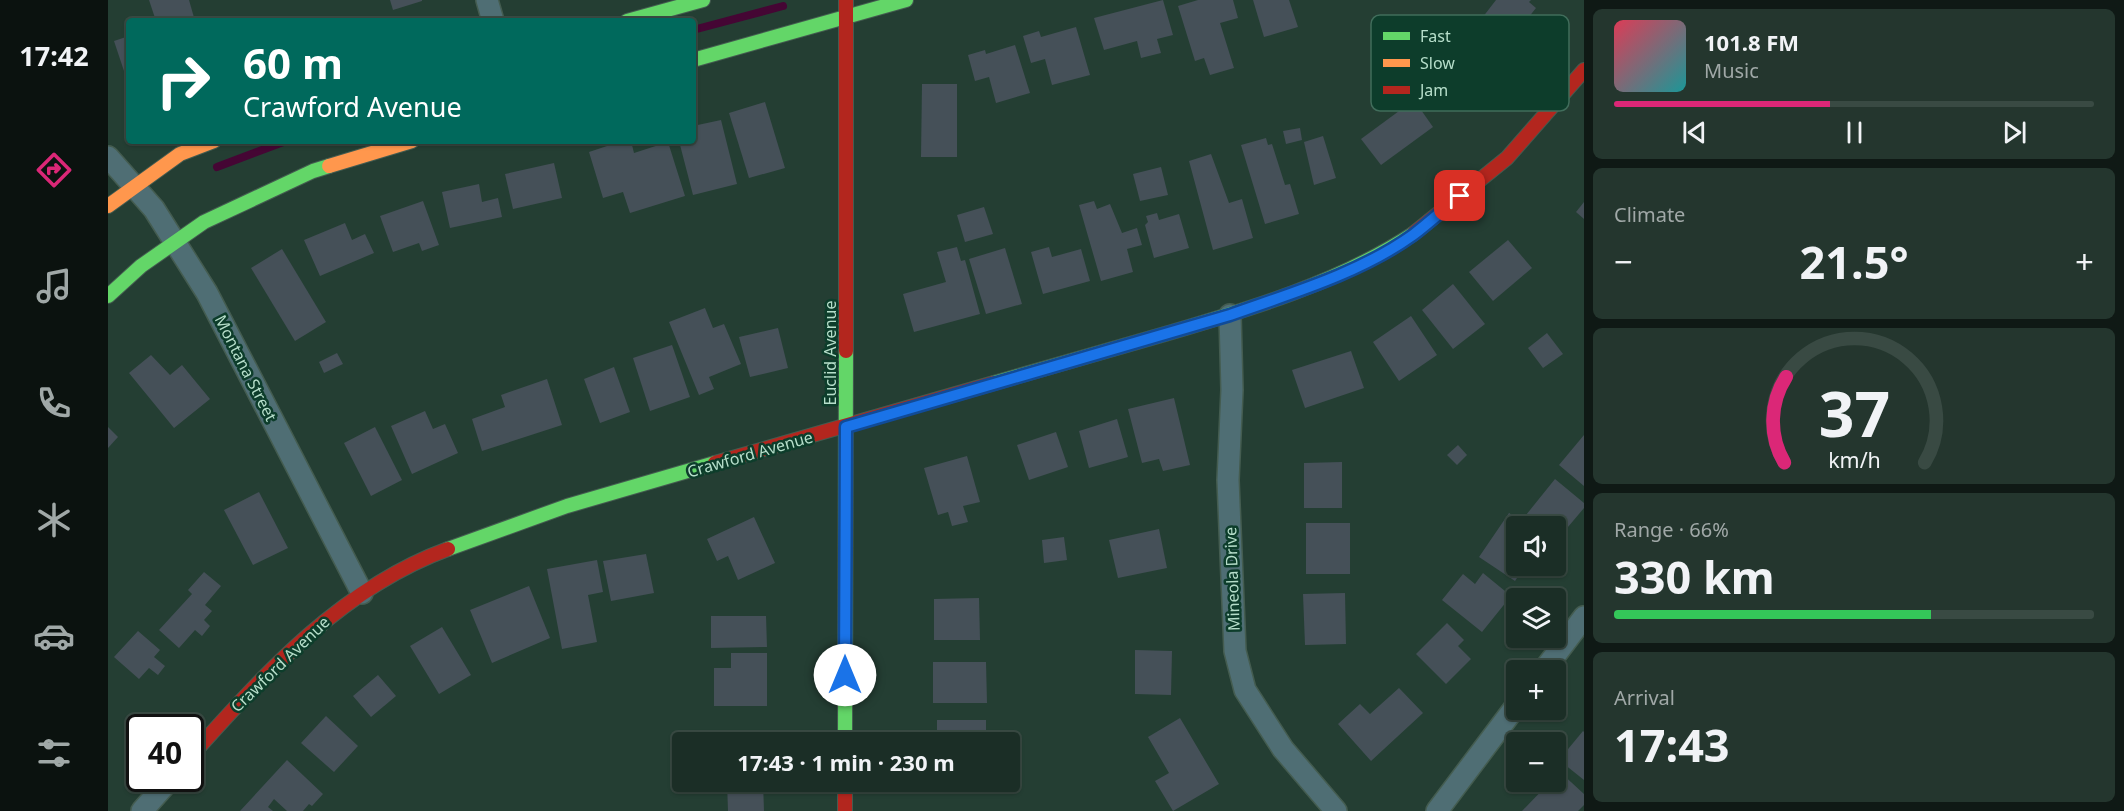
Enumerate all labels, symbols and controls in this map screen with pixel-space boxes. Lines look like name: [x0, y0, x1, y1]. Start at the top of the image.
legend: [1371, 15, 1569, 111]
text: Fast: [1420, 25, 1451, 47]
text: 101.8 FM: [1704, 27, 1799, 57]
text: 60 m: [243, 34, 343, 91]
text: 17:42: [19, 37, 89, 74]
icon: right: [144, 42, 222, 120]
text: Slow: [1420, 52, 1455, 74]
text: Music: [1704, 57, 1759, 84]
text: Jam: [1418, 79, 1448, 101]
text: Crawford Avenue: [243, 88, 462, 125]
icon: previous: [1678, 116, 1711, 149]
icon: pause: [1838, 116, 1871, 149]
icon: next: [1998, 116, 2031, 149]
icon: directions: [33, 149, 75, 191]
pin: [1434, 170, 1485, 221]
icon: arrive: [1443, 179, 1476, 212]
text: Climate: [1614, 201, 1685, 228]
text: 21.5°: [1800, 231, 1908, 292]
text: −: [1614, 239, 1633, 284]
text: +: [2075, 239, 2094, 284]
icon: music: [33, 265, 75, 307]
street label: Euclid Avenue: [819, 301, 841, 405]
street label: Montana Street: [210, 311, 282, 425]
text: 37: [1818, 370, 1890, 455]
icon: phone: [33, 382, 75, 424]
street label: Crawford Avenue: [685, 426, 815, 482]
text: km/h: [1828, 445, 1880, 474]
icon: climate: [33, 499, 75, 541]
map controls: [1506, 516, 1566, 792]
button: sound: [1506, 516, 1566, 576]
text: Range · 66%: [1614, 516, 1729, 543]
street label: Mineola Drive: [1219, 527, 1245, 631]
text: 330 km: [1614, 546, 1775, 607]
button: layers: [1506, 588, 1566, 648]
street label: Crawford Avenue: [226, 611, 334, 717]
icon: car: [33, 615, 75, 657]
position arrow: [813, 643, 877, 707]
button: +: [1506, 660, 1566, 720]
text: Arrival: [1614, 684, 1675, 711]
speed limit sign: 40: [126, 714, 204, 792]
text: 17:43: [1614, 714, 1730, 775]
icon: filters: [33, 732, 75, 774]
button: −: [1506, 732, 1566, 792]
text: 17:43 · 1 min · 230 m: [737, 747, 955, 777]

